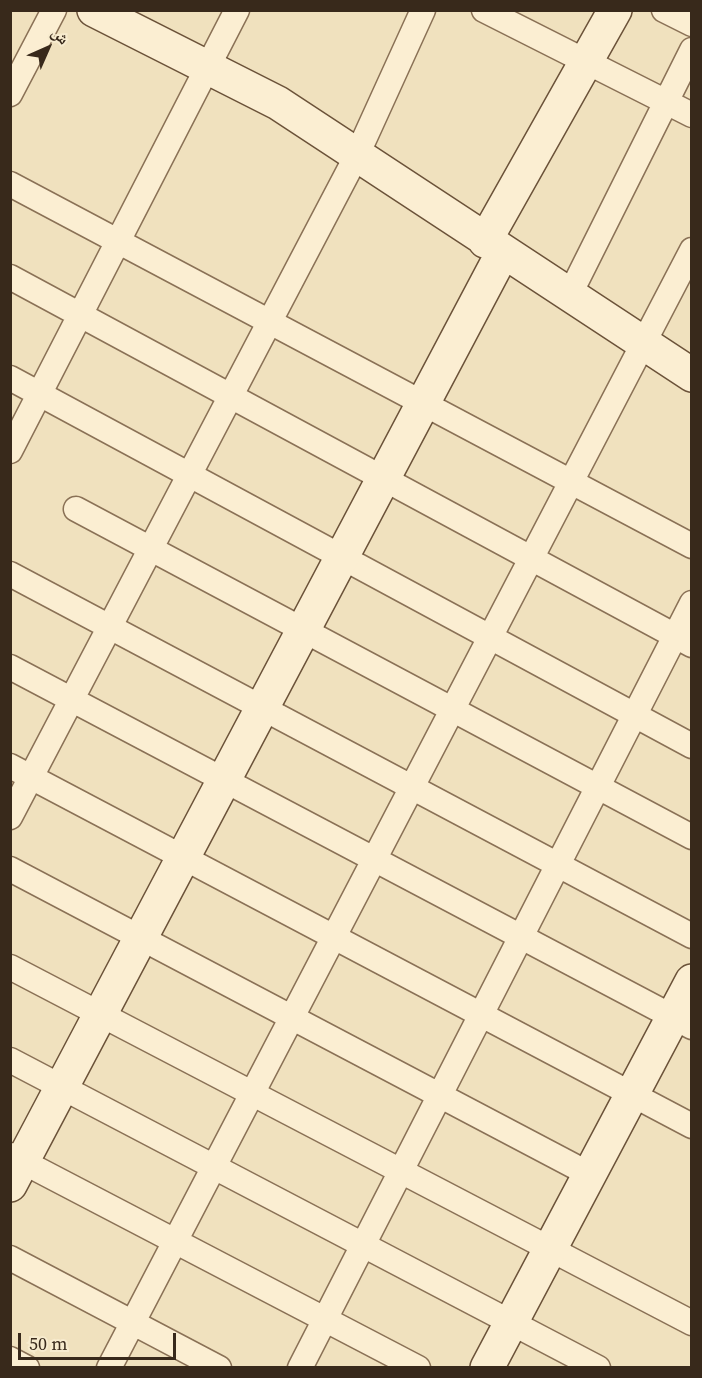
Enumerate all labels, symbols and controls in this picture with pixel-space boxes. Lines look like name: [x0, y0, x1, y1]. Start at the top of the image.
north arrow: [18, 18, 78, 78]
text: ش: [47, 21, 75, 49]
scale bar: [21, 1321, 178, 1359]
text: 50 m: [29, 1331, 67, 1356]

